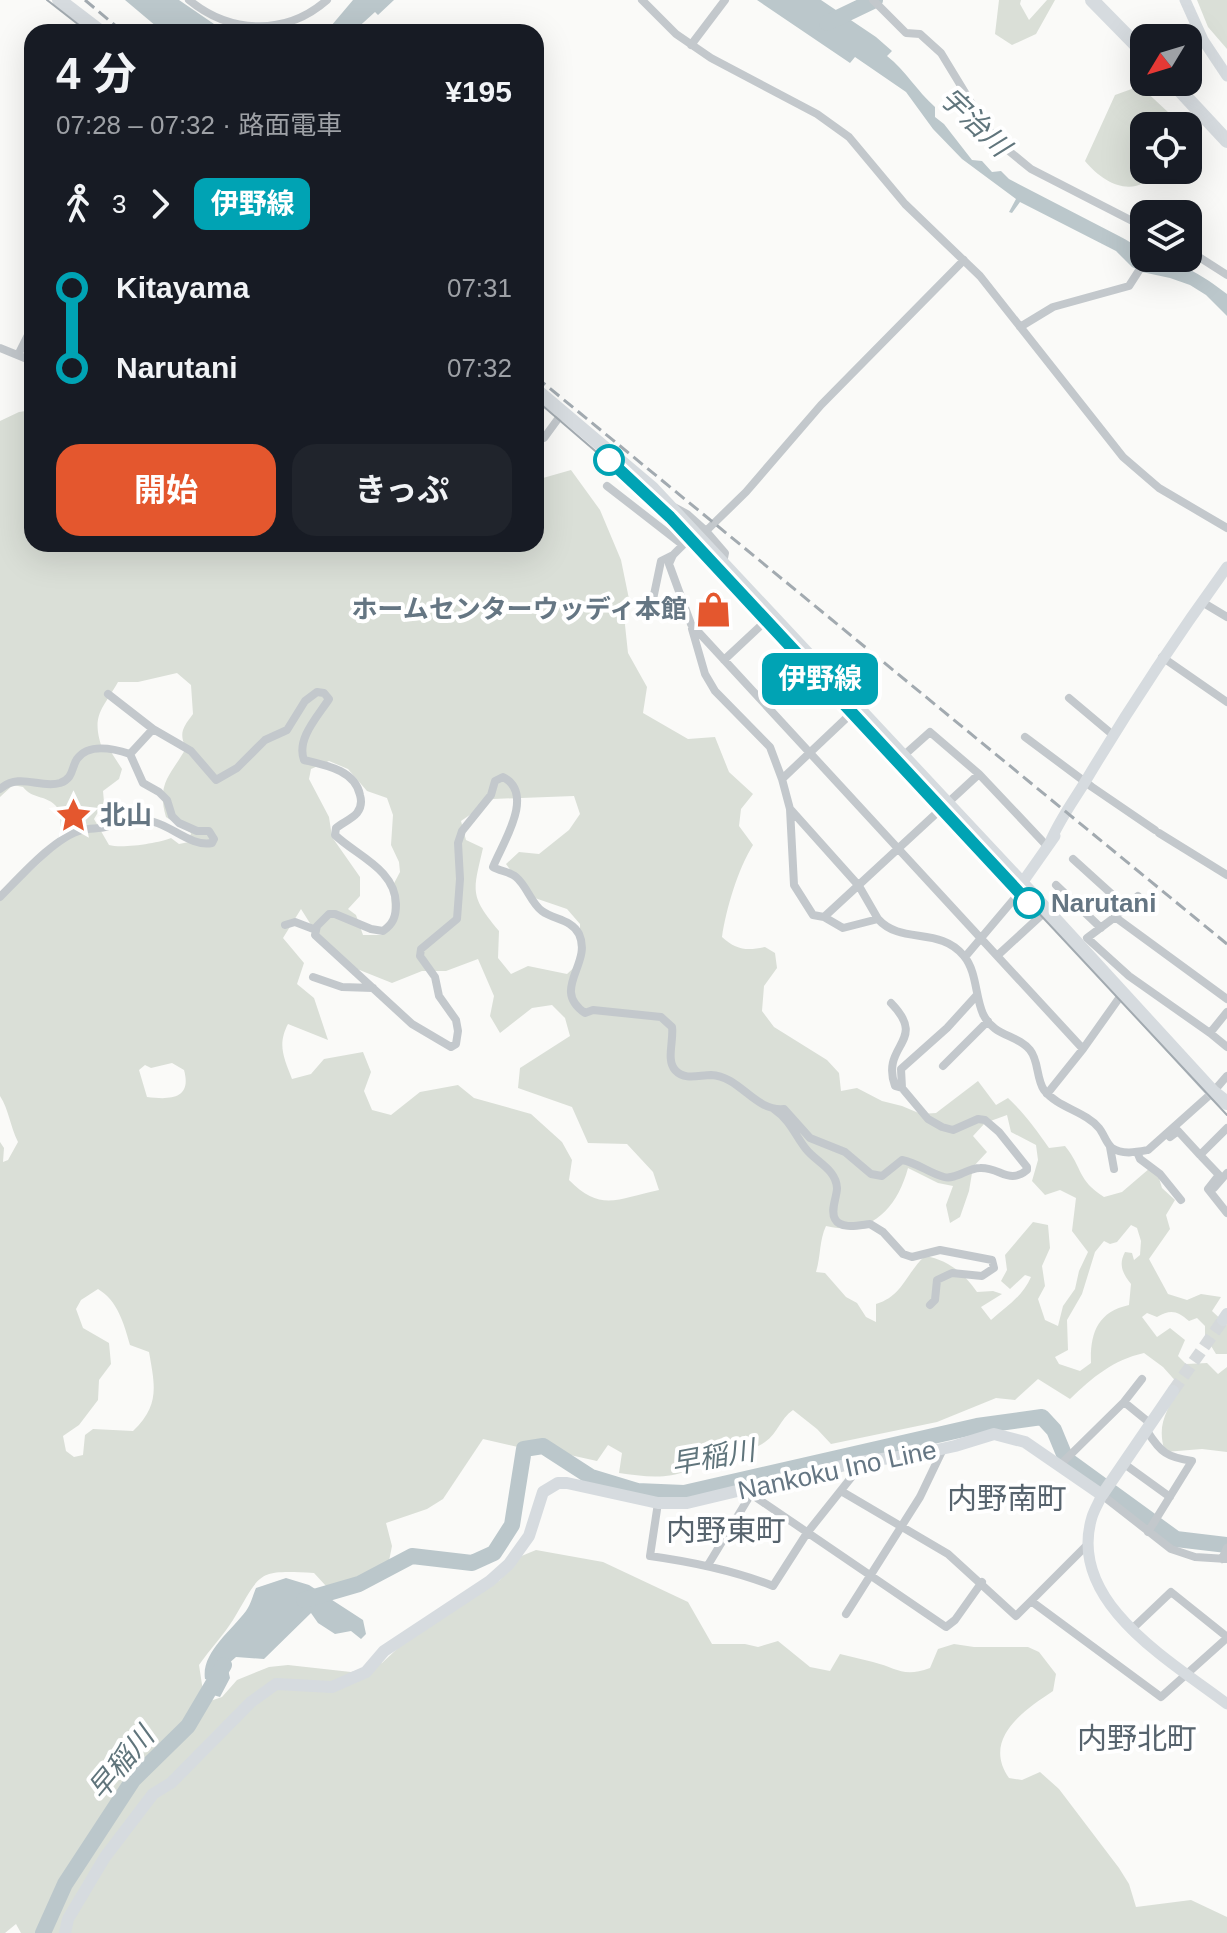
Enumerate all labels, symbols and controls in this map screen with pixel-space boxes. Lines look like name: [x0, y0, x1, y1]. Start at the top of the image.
north arrow: [1130, 24, 1202, 96]
map controls: [1130, 24, 1202, 272]
text: 4 分: [56, 49, 137, 98]
text: ¥195: [445, 75, 512, 108]
water label: 宇治川: [934, 82, 1018, 164]
text: 07:28 – 07:32 · 路面電車: [56, 110, 342, 140]
button: locate: [1130, 112, 1202, 184]
icon: walk: [56, 182, 100, 226]
icon: forward: [138, 182, 182, 226]
text: 伊野線: [210, 188, 294, 219]
text: 3: [112, 189, 126, 219]
button: layers: [1130, 200, 1202, 272]
text: Kitayama: [116, 271, 249, 304]
text: 07:31: [447, 273, 512, 303]
text: Narutani: [116, 351, 238, 384]
text: 07:32: [447, 353, 512, 383]
button: 開始: [56, 444, 276, 536]
button: きっぷ: [292, 444, 512, 536]
unlabelled marker: [594, 445, 624, 475]
shop icon: ホームセンターウッディ本館: [694, 590, 732, 628]
place label: ホームセンターウッディ本館: [352, 594, 687, 624]
line badge: 伊野線: [774, 653, 866, 705]
text: 伊野線: [778, 663, 862, 694]
place icon: 北山: [55, 796, 93, 834]
place label: 北山: [100, 800, 152, 830]
marker: Narutani: [1014, 888, 1044, 918]
place label: Narutani: [1051, 888, 1156, 918]
water label: 早稲川: [669, 1434, 760, 1480]
street label: Nankoku Ino Line: [735, 1434, 939, 1506]
district label: 内野南町: [947, 1482, 1067, 1515]
district label: 内野東町: [666, 1514, 786, 1547]
water label: 早稲川: [82, 1719, 162, 1805]
district label: 内野北町: [1077, 1722, 1197, 1755]

